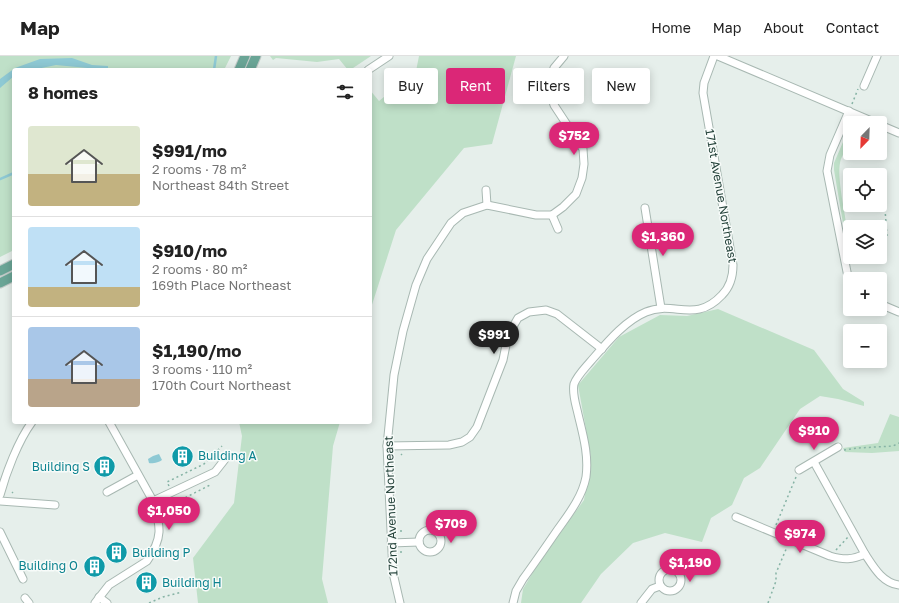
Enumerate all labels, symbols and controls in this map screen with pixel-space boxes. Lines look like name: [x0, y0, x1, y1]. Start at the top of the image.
text: Map: [20, 16, 60, 39]
text: Home: [651, 19, 691, 36]
text: Map: [713, 19, 741, 36]
text: About: [763, 19, 804, 36]
text: Contact: [826, 19, 879, 36]
chip: Buy: [384, 68, 438, 104]
chip: Rent: [446, 68, 505, 104]
chip: Filters: [513, 68, 584, 104]
chip: New: [592, 68, 650, 104]
icon: filters: [334, 81, 356, 103]
text: 8 homes: [28, 82, 98, 103]
north arrow: [843, 116, 887, 160]
map controls: [843, 116, 887, 368]
pin: $752: [550, 122, 598, 156]
text: $752: [558, 127, 590, 143]
street label: 171st Avenue Northeast: [702, 128, 741, 264]
text: $991/mo: [152, 140, 227, 161]
icon: home: [60, 142, 108, 190]
text: 2 rooms · 78 m²: [152, 161, 246, 177]
button: locate: [843, 168, 887, 212]
text: Northeast 84th Street: [152, 177, 289, 193]
button: layers: [843, 220, 887, 264]
pin: $1,360: [630, 223, 696, 257]
text: $1,360: [641, 228, 685, 244]
text: $910/mo: [152, 240, 227, 261]
icon: home: [60, 243, 108, 291]
text: 2 rooms · 80 m²: [152, 261, 248, 277]
button: +: [843, 272, 887, 316]
text: 169th Place Northeast: [152, 277, 292, 293]
pin: $991: [470, 321, 518, 355]
button: −: [843, 324, 887, 368]
text: $991: [478, 326, 510, 342]
text: $1,190/mo: [152, 340, 241, 361]
icon: home: [60, 343, 108, 391]
text: 3 rooms · 110 m²: [152, 361, 252, 377]
text: 170th Court Northeast: [152, 377, 291, 393]
pin: $910: [790, 417, 838, 451]
text: $910: [798, 422, 830, 438]
street label: 172nd Avenue Northeast: [381, 435, 400, 577]
building icon: Building A: [169, 443, 195, 469]
place label: Building A: [198, 448, 257, 463]
building icon: Building S: [92, 454, 118, 480]
place label: Building S: [32, 459, 90, 474]
pin: $1,050: [136, 497, 202, 531]
text: $1,050: [147, 502, 191, 518]
pin: $709: [427, 510, 475, 544]
text: $709: [435, 515, 467, 531]
pin: $974: [776, 520, 824, 554]
text: $974: [784, 525, 816, 541]
building icon: Building P: [103, 540, 129, 566]
place label: Building P: [132, 545, 191, 560]
pin: $1,190: [657, 549, 723, 583]
building icon: Building O: [81, 553, 107, 579]
text: $1,190: [669, 554, 711, 570]
place label: Building O: [19, 558, 78, 573]
building icon: Building H: [133, 570, 159, 596]
place label: Building H: [162, 575, 222, 590]

